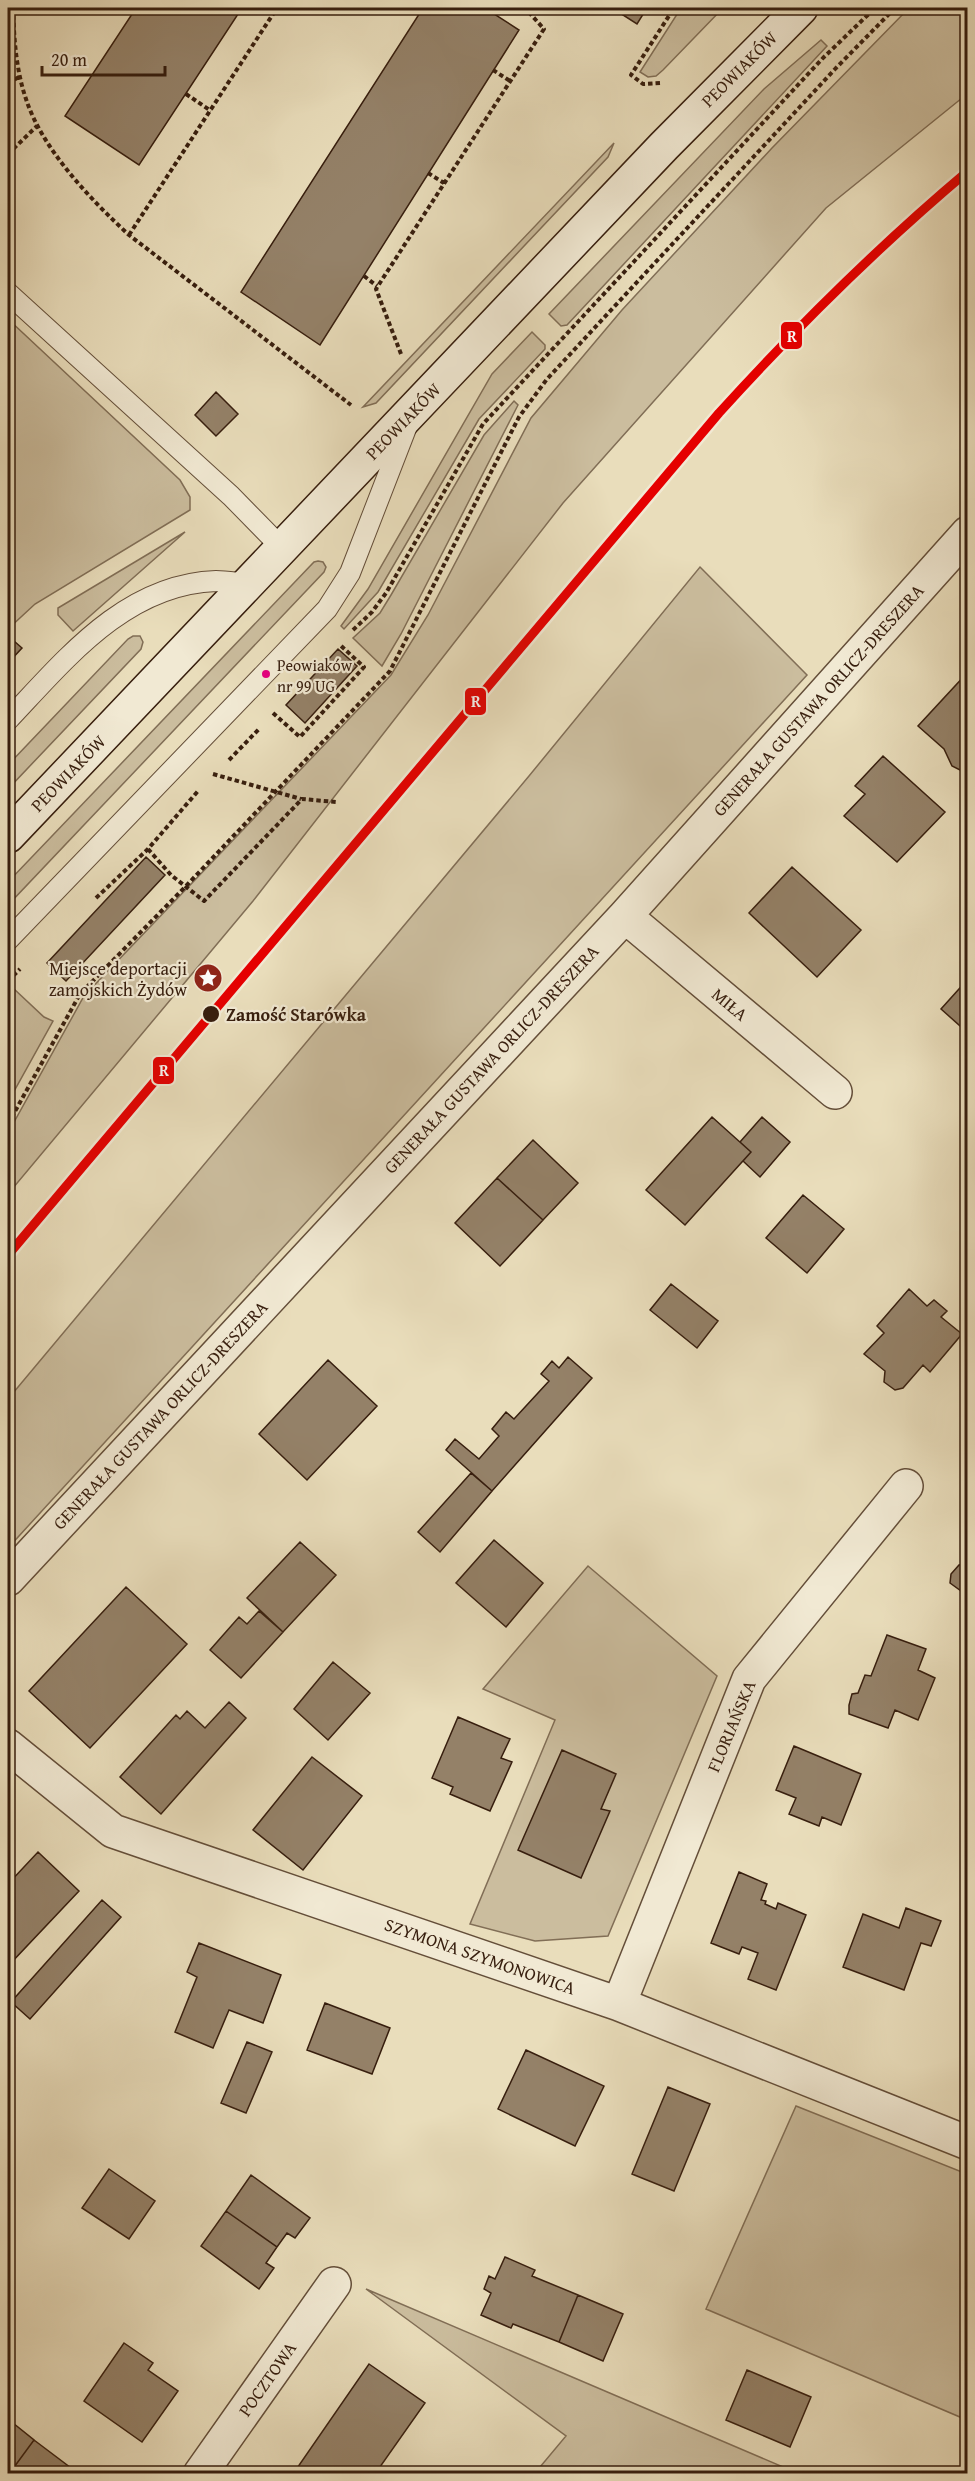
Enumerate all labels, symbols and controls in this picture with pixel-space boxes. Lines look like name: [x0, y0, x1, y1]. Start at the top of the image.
street label: PEOWIAKÓW: [695, 24, 784, 113]
scale bar: [42, 39, 165, 77]
text: 20 m: [51, 46, 87, 73]
line badge: R: [780, 321, 803, 350]
text: R: [787, 324, 797, 348]
street label: PEOWIAKÓW: [359, 376, 447, 466]
street label: GENERAŁA GUSTAWA ORLICZ-DRESZERA: [706, 578, 930, 822]
place label: Peowiaków nr 99 UG: [277, 653, 353, 698]
marker: Peowiaków nr 99 UG: [260, 668, 272, 680]
line badge: R: [464, 687, 487, 716]
text: R: [471, 689, 481, 713]
street label: PEOWIAKÓW: [24, 728, 112, 818]
street label: GENERAŁA GUSTAWA ORLICZ-DRESZERA: [377, 938, 605, 1180]
place label: Miejsce deportacji zamojskich Żydów: [49, 955, 187, 1003]
place icon: Miejsce deportacji zamojskich Żydów: [192, 962, 224, 994]
street label: MIŁA: [706, 981, 754, 1027]
place label: Zamość Starówka: [226, 1001, 367, 1028]
marker: Zamość Starówka: [201, 1004, 221, 1024]
line badge: R: [152, 1056, 175, 1085]
text: R: [159, 1058, 169, 1082]
street label: GENERAŁA GUSTAWA ORLICZ-DRESZERA: [46, 1294, 274, 1536]
street label: FLORIAŃSKA: [700, 1676, 762, 1776]
street label: SZYMONA SZYMONOWICA: [381, 1911, 579, 2001]
street label: POCZTOWA: [231, 2336, 303, 2422]

